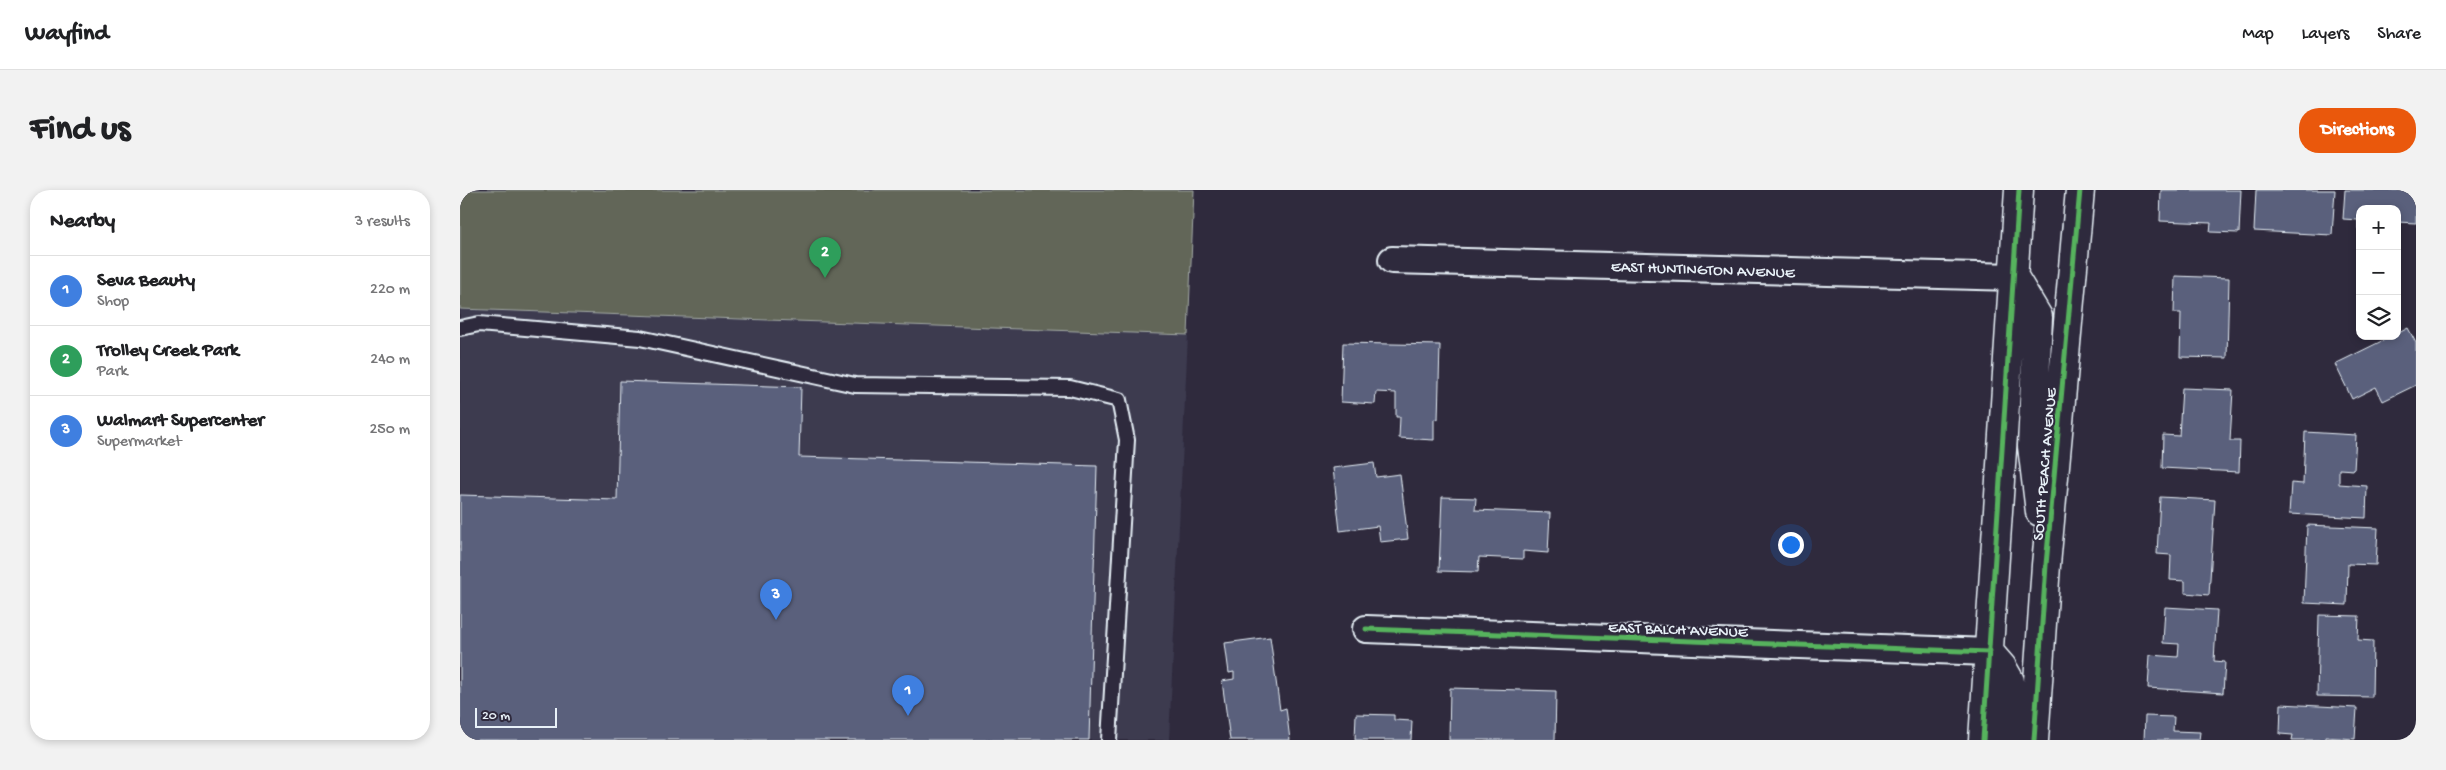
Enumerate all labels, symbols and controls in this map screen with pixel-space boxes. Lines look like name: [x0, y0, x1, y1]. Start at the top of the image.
text: Wayfind: [25, 20, 109, 49]
text: Map: [2242, 24, 2274, 45]
text: Layers: [2302, 24, 2349, 45]
text: Share: [2377, 24, 2421, 45]
button: Directions: [2299, 108, 2416, 153]
text: Find us: [30, 110, 130, 151]
map controls: [2356, 205, 2401, 340]
button: +: [2356, 205, 2401, 250]
text: Nearby: [50, 210, 115, 235]
text: 3 results: [355, 213, 410, 232]
pin: 2: [809, 237, 841, 278]
button: −: [2356, 250, 2401, 295]
street label: EAST HUNTINGTON AVENUE: [1611, 259, 1796, 284]
text: Seva Beauty: [97, 270, 195, 293]
text: 1: [63, 281, 69, 300]
text: 220 m: [370, 281, 410, 300]
text: Shop: [97, 293, 129, 312]
button: layers: [2356, 295, 2401, 340]
text: Trolley Creek Park: [97, 340, 239, 363]
text: 2: [62, 351, 70, 370]
text: 240 m: [370, 351, 410, 370]
text: Park: [97, 363, 128, 382]
street label: SOUTH PEACH AVENUE: [2030, 386, 2063, 541]
text: Walmart Supercenter: [97, 410, 264, 433]
text: 3: [62, 421, 70, 440]
text: 250 m: [370, 421, 410, 440]
text: Supermarket: [97, 433, 182, 452]
your location: [1778, 532, 1804, 558]
pin: 3: [760, 579, 792, 620]
street label: EAST BALCH AVENUE: [1608, 620, 1749, 643]
pin: 1: [892, 675, 924, 716]
scale bar: [475, 705, 558, 728]
text: 20 m: [482, 708, 510, 725]

